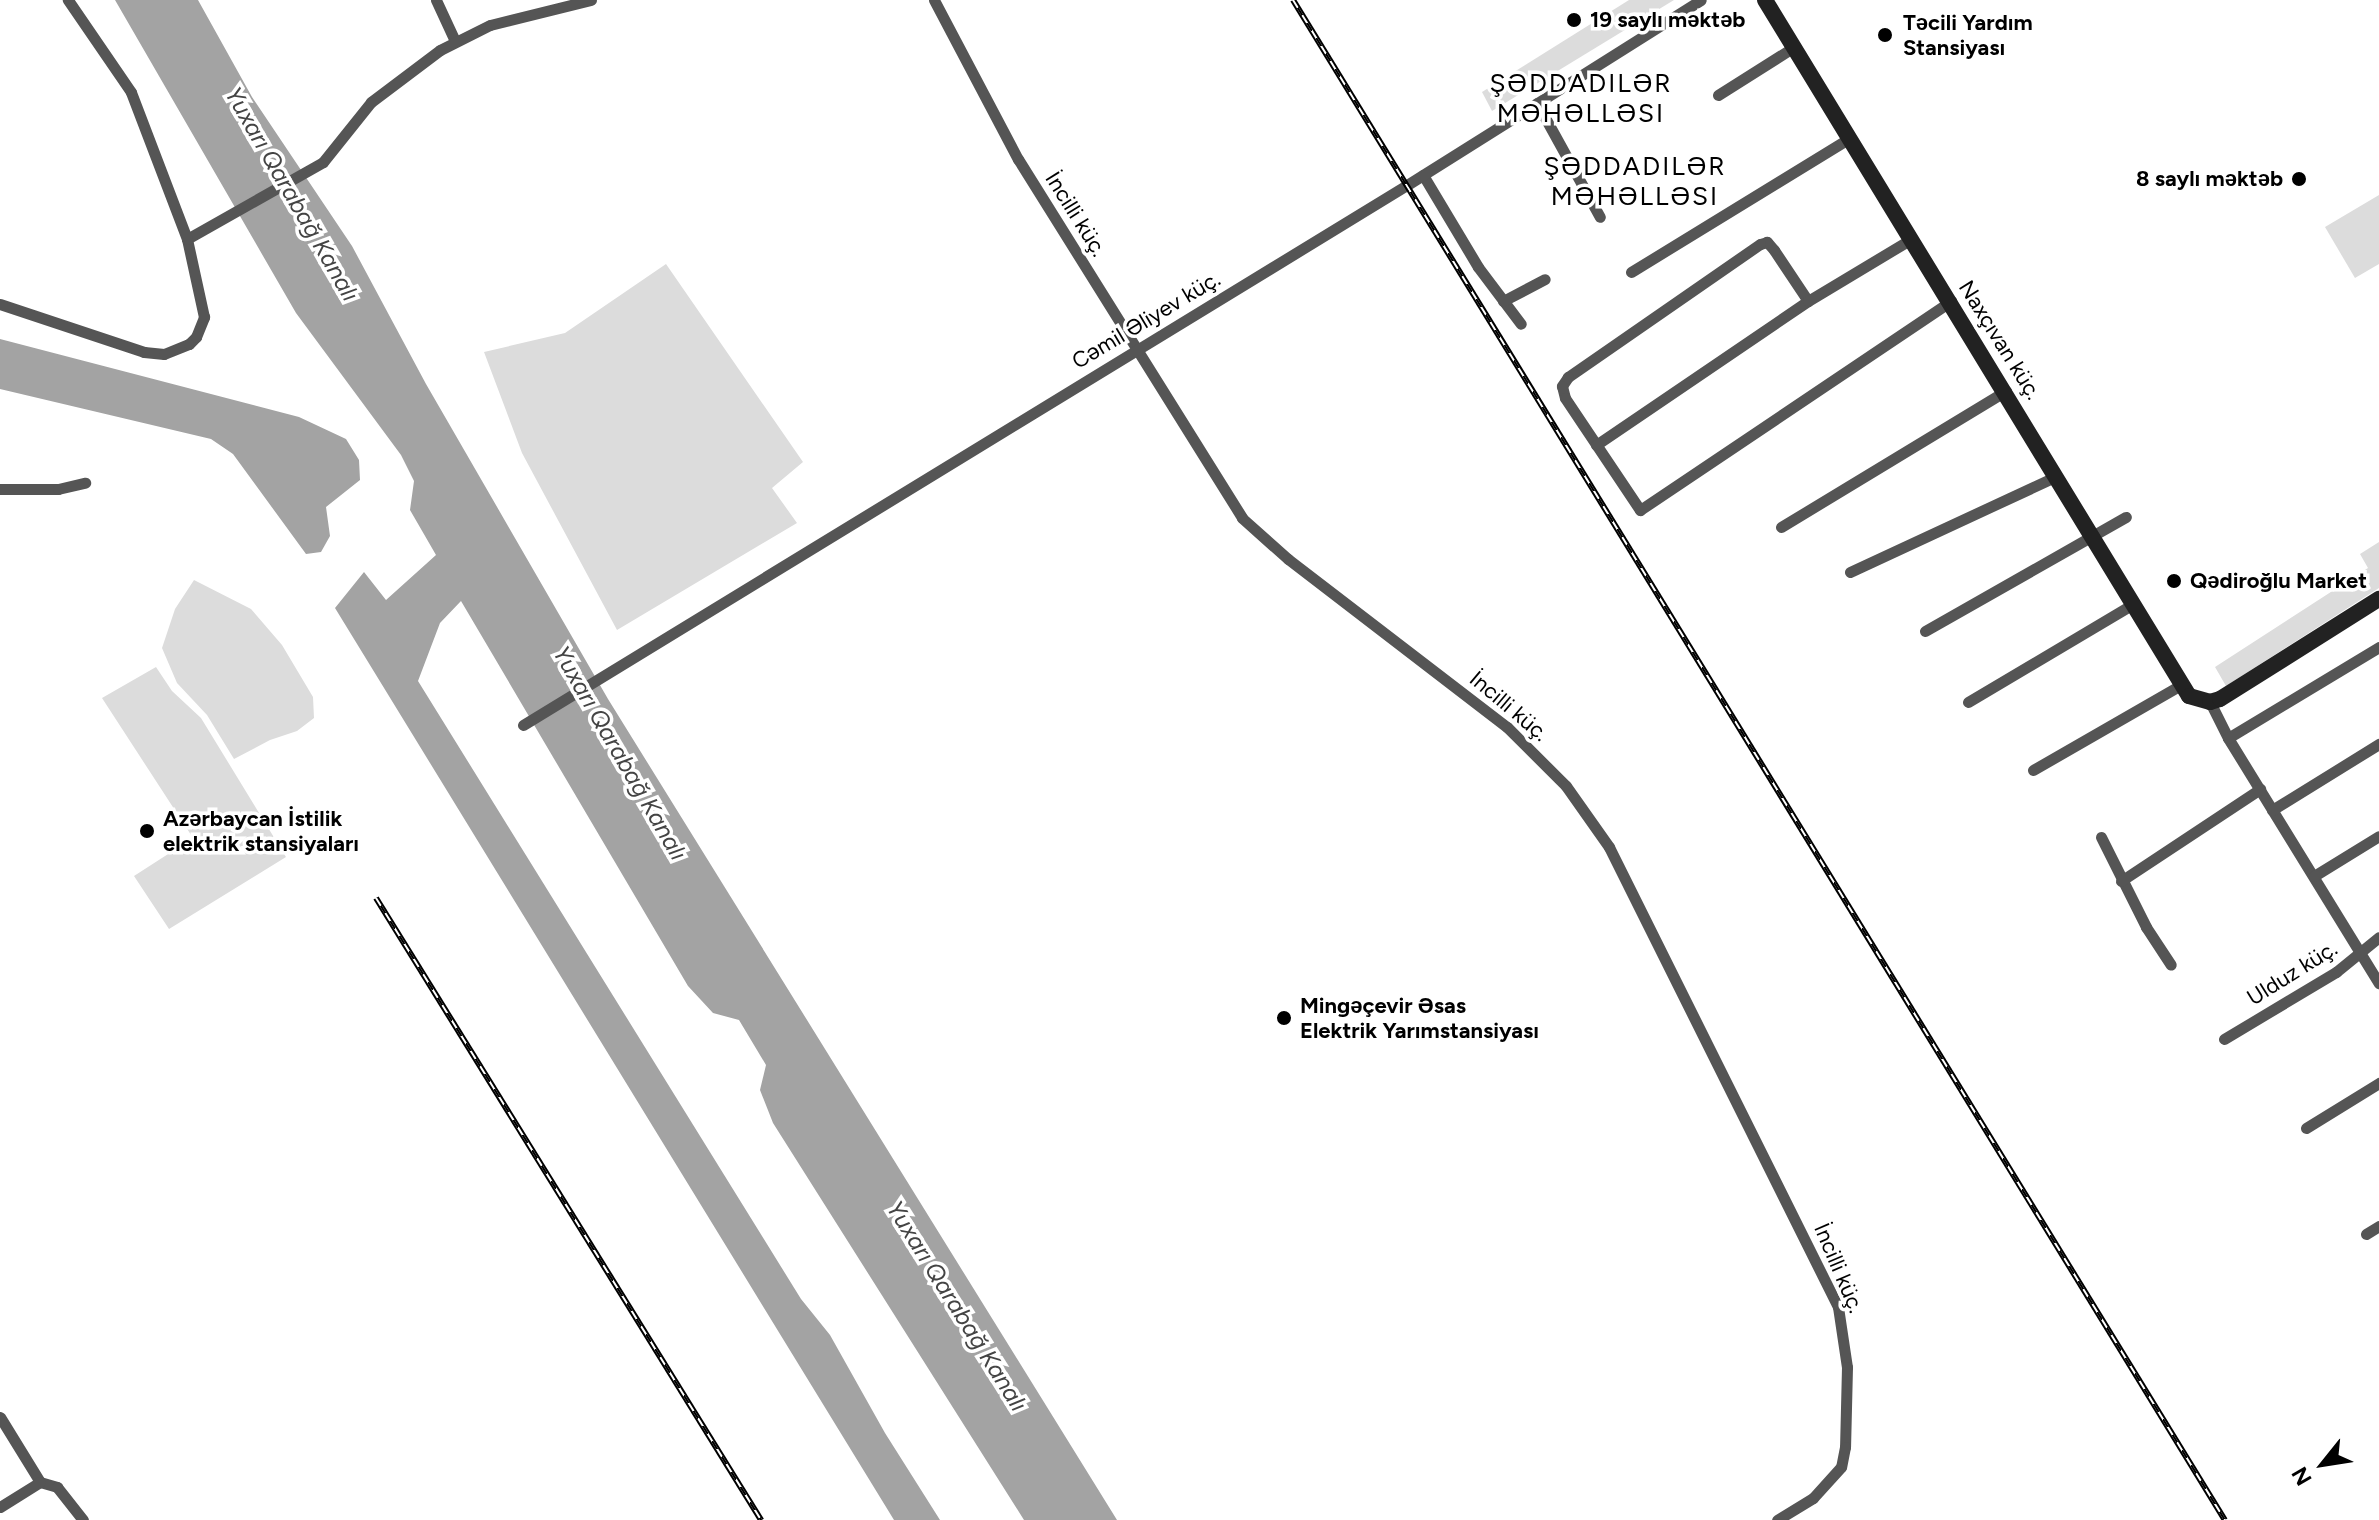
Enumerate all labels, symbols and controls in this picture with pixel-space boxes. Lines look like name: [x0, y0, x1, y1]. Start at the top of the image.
place label: 19 saylı məktəb: [1590, 7, 1745, 33]
place label: Təcili Yardım Stansiyası: [1903, 9, 2033, 60]
marker: 19 saylı məktəb: [1565, 11, 1583, 29]
marker: Təcili Yardım Stansiyası: [1874, 24, 1896, 46]
district label: ŞƏDDADILƏR MƏHƏLLƏSI: [1489, 68, 1673, 130]
water label: Yuxarı Qarabağ Kanalı: [219, 82, 365, 306]
district label: ŞƏDDADILƏR MƏHƏLLƏSI: [1543, 151, 1727, 212]
place label: 8 saylı məktəb: [2136, 166, 2283, 192]
street label: İncilli küç.: [1040, 167, 1112, 261]
marker: 8 saylı məktəb: [2290, 170, 2308, 188]
street label: Cəmil Əliyev küç.: [1067, 265, 1225, 375]
street label: Naxçıvan küç.: [1953, 276, 2047, 404]
place label: Qədiroğlu Market: [2190, 568, 2367, 594]
marker: Qədiroğlu Market: [2165, 572, 2183, 590]
water label: Yuxarı Qarabağ Kanalı: [547, 641, 693, 865]
street label: İncilli küç.: [1464, 665, 1554, 747]
place label: Azərbaycan İstilik elektrik stansiyaları: [163, 805, 359, 856]
marker: Azərbaycan İstilik elektrik stansiyaları: [138, 822, 156, 840]
street label: Ulduz küç.: [2242, 935, 2342, 1011]
place label: Mingəçevir Əsas Elektrik Yarımstansiyası: [1300, 992, 1539, 1044]
marker: Mingəçevir Əsas Elektrik Yarımstansiyası: [1275, 1009, 1293, 1027]
water label: Yuxarı Qarabağ Kanalı: [881, 1196, 1033, 1416]
street label: İncilli küç.: [1808, 1219, 1870, 1317]
north arrow: [2283, 1424, 2363, 1504]
text: N: [2286, 1462, 2318, 1490]

